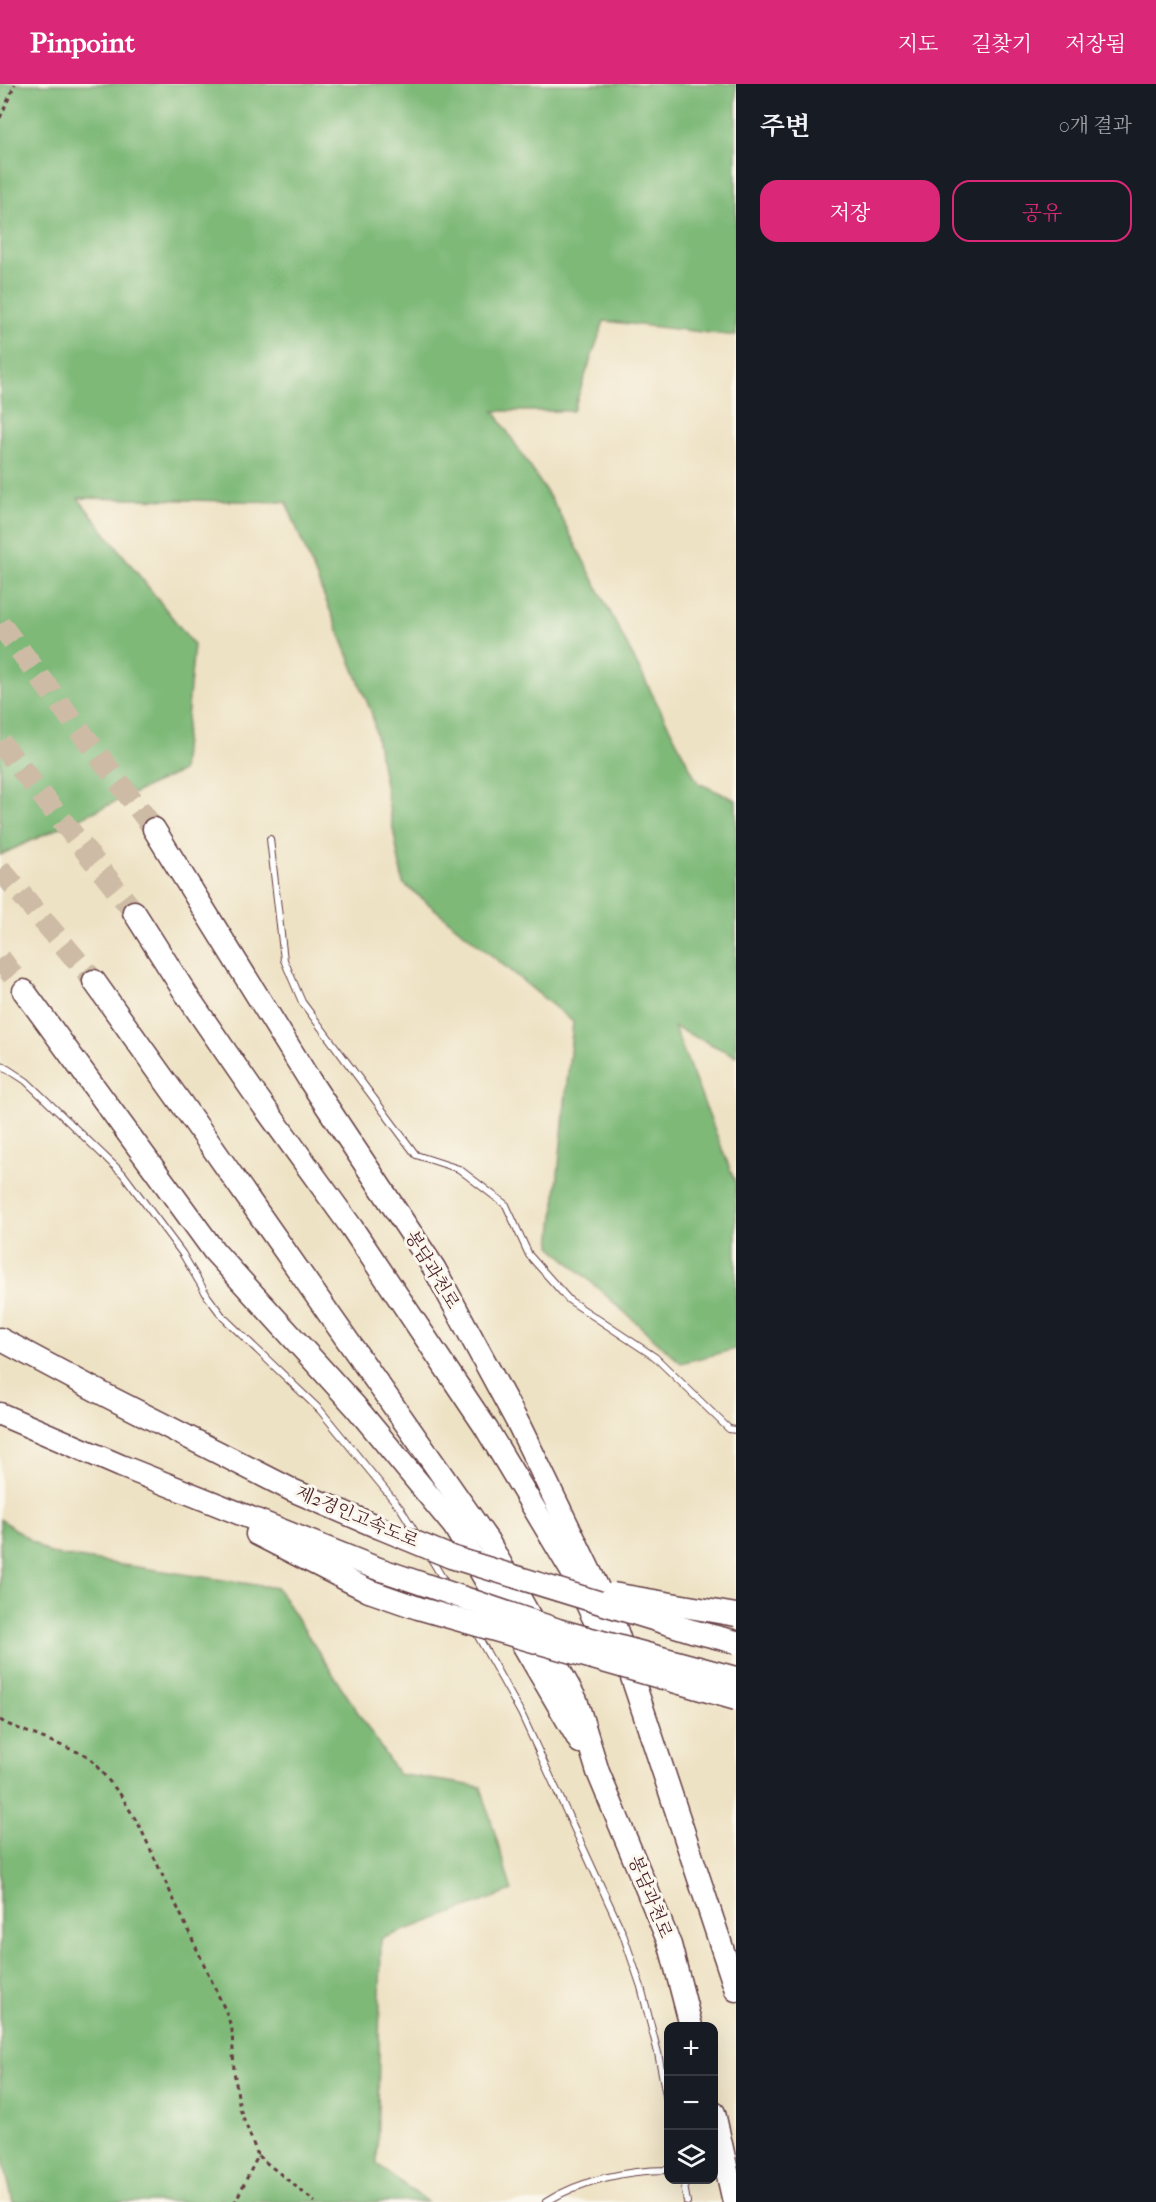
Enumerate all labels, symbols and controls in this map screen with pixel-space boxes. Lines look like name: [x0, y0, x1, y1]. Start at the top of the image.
text: Pinpoint: [30, 26, 135, 59]
text: 지도: [898, 32, 938, 56]
text: 길찾기: [971, 32, 1032, 56]
text: 저장됨: [1065, 32, 1126, 56]
text: 주변: [760, 111, 810, 142]
text: 0개 결과: [1059, 114, 1132, 137]
button: 저장: [760, 180, 940, 242]
button: 공유: [952, 180, 1132, 242]
street label: 봉담과천로: [401, 1227, 463, 1313]
street label: 제2경인고속도로: [293, 1482, 421, 1552]
street label: 봉담과천로: [624, 1853, 676, 1941]
map controls: [664, 2022, 718, 2184]
button: +: [664, 2022, 718, 2076]
button: −: [664, 2076, 718, 2130]
button: layers: [664, 2130, 718, 2184]

